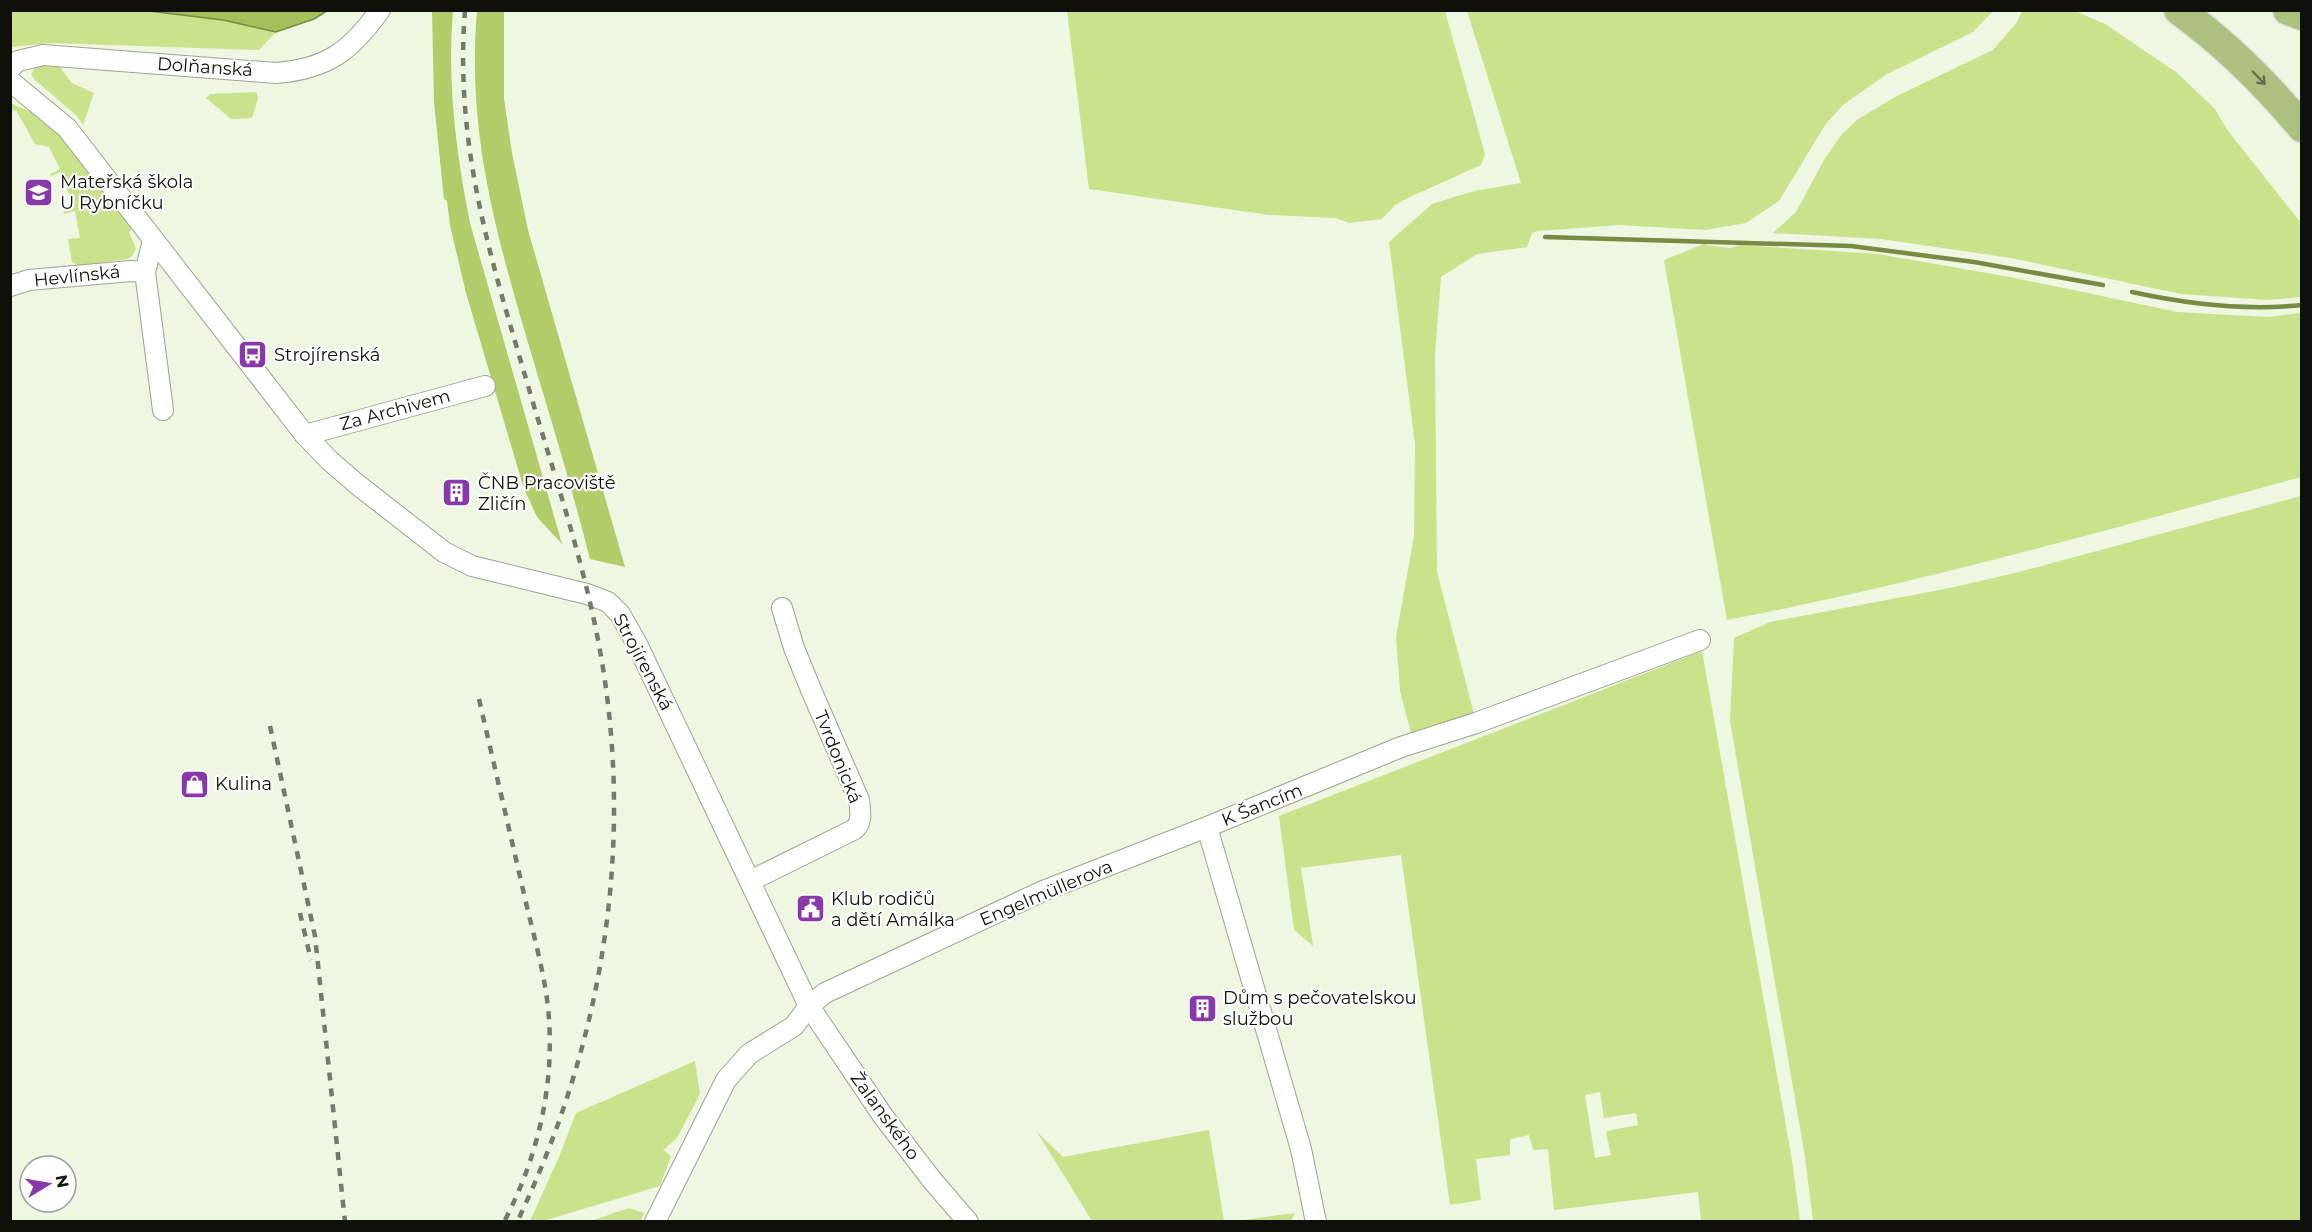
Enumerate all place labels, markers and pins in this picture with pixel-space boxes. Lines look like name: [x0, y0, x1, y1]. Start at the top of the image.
place label: Mateřská škola U Rybníčku: [60, 171, 193, 214]
school or university icon: Mateřská škola U Rybníčku: [23, 176, 55, 208]
bus stop icon: Strojírenská: [237, 339, 269, 371]
place label: Strojírenská: [274, 344, 380, 366]
place label: ČNB Pracoviště Zličín: [478, 472, 616, 515]
building icon: ČNB Pracoviště Zličín: [441, 477, 473, 509]
shop icon: Kulina: [178, 768, 210, 800]
place label: Kulina: [215, 773, 272, 795]
place label: Klub rodičů a dětí Amálka: [831, 888, 955, 931]
public building icon: Klub rodičů a dětí Amálka: [794, 893, 826, 925]
place label: Dům s pečovatelskou službou: [1223, 987, 1417, 1030]
building icon: Dům s pečovatelskou službou: [1186, 992, 1218, 1024]

